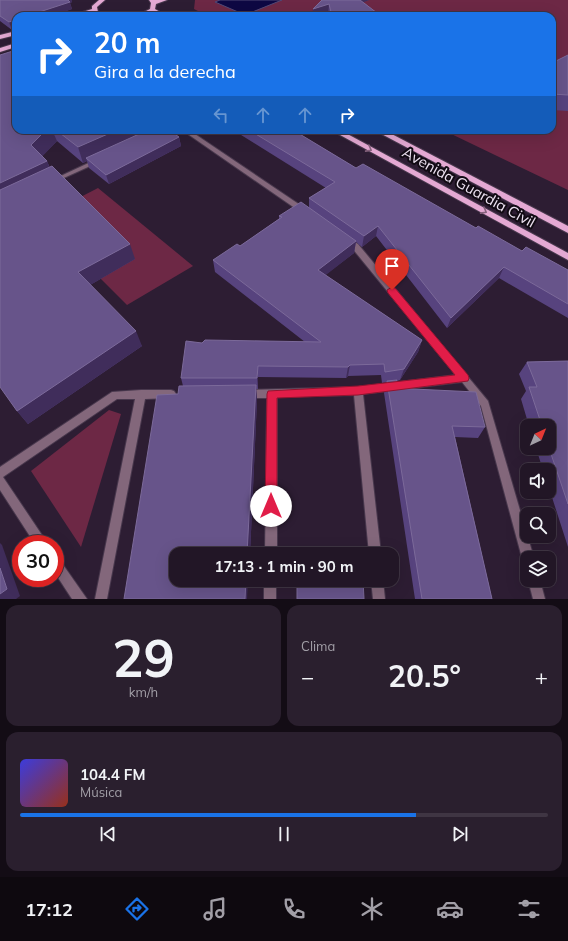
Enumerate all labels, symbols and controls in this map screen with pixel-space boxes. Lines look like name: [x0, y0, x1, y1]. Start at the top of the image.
text: 20 m: [94, 25, 160, 60]
icon: right: [28, 28, 80, 80]
text: Gira a la derecha: [94, 60, 236, 83]
icon: left: [210, 104, 232, 126]
icon: ahead: [252, 104, 274, 126]
icon: ahead: [294, 104, 316, 126]
icon: right: [336, 104, 358, 126]
street label: Avenida Guardia Civil: [399, 142, 539, 232]
one-way arrow: [365, 144, 373, 151]
one-way arrow: [480, 206, 487, 213]
pin: [375, 249, 409, 290]
icon: arrive: [381, 255, 403, 277]
north arrow: [520, 419, 556, 455]
map controls: [520, 419, 556, 587]
button: sound: [520, 463, 556, 499]
position arrow: [250, 485, 292, 527]
button: search: [520, 507, 556, 543]
speed limit sign: 30: [12, 535, 64, 587]
button: layers: [520, 551, 556, 587]
text: 17:13 · 1 min · 90 m: [215, 557, 353, 576]
text: 29: [112, 625, 175, 690]
text: Clima: [301, 638, 335, 654]
text: 20.5°: [388, 657, 461, 695]
text: −: [301, 663, 314, 691]
text: +: [535, 663, 548, 691]
text: km/h: [129, 684, 158, 700]
text: 104.4 FM: [80, 765, 145, 784]
text: Música: [80, 784, 122, 800]
icon: previous: [97, 823, 119, 845]
icon: pause: [273, 823, 295, 845]
icon: next: [449, 823, 471, 845]
icon: directions: [123, 895, 151, 923]
icon: music: [201, 895, 229, 923]
icon: phone: [280, 895, 308, 923]
icon: climate: [358, 895, 386, 923]
icon: car: [436, 895, 464, 923]
icon: filters: [515, 895, 543, 923]
text: 17:12: [25, 898, 73, 921]

